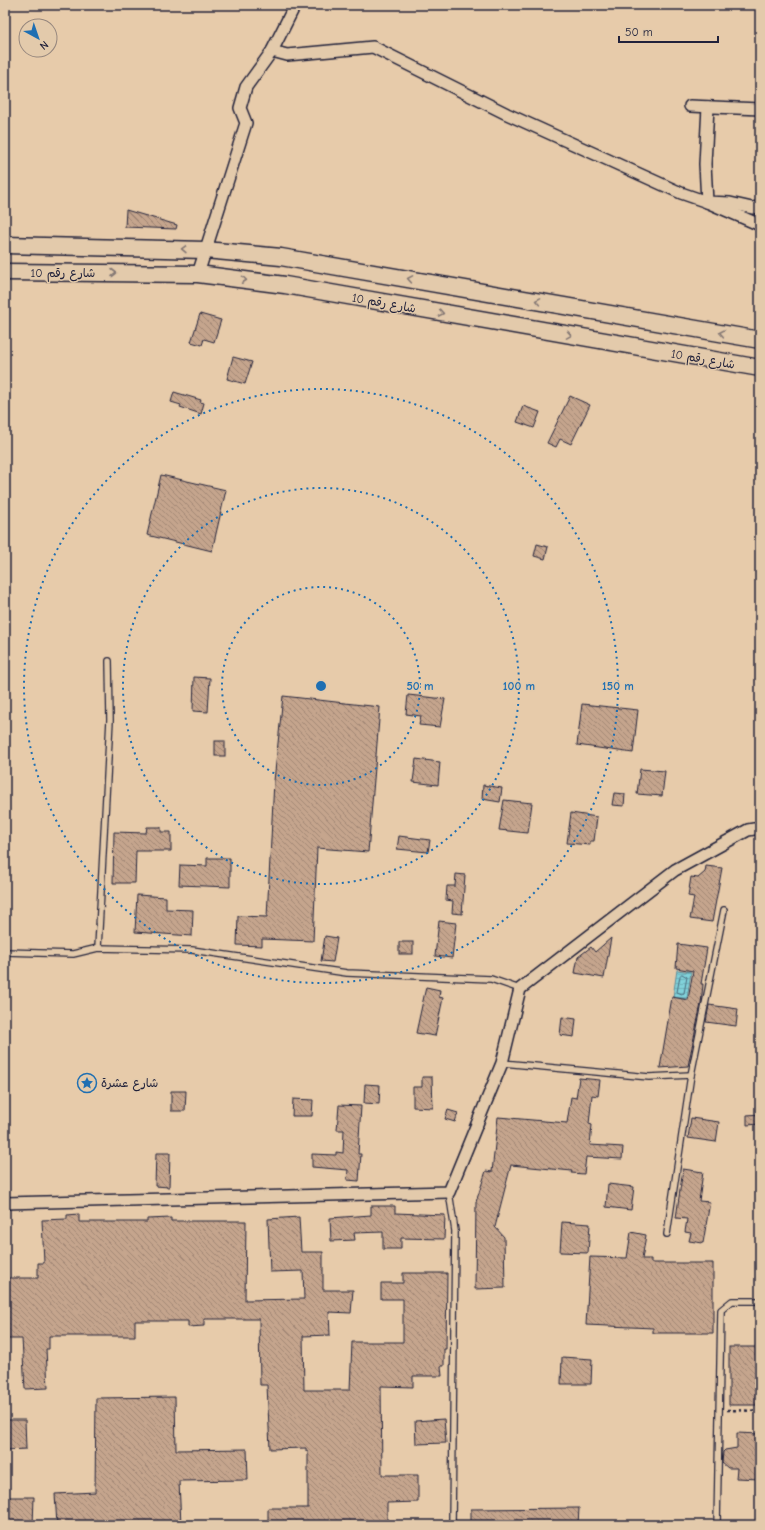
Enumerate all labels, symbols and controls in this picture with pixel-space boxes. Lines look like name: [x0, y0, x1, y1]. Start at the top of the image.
north arrow: [18, 18, 58, 58]
scale bar: [619, 18, 718, 44]
text: 50 m: [625, 25, 653, 39]
text: N: [37, 38, 51, 53]
one-way arrow: [181, 245, 187, 254]
street label: شارع رقم 10: [31, 266, 95, 282]
one-way arrow: [111, 269, 117, 277]
one-way arrow: [240, 275, 247, 284]
one-way arrow: [407, 275, 413, 284]
street label: شارع رقم 10: [351, 290, 417, 317]
one-way arrow: [535, 298, 541, 306]
one-way arrow: [438, 308, 444, 317]
one-way arrow: [718, 329, 725, 338]
one-way arrow: [566, 330, 572, 339]
street label: شارع رقم 10: [670, 346, 736, 373]
centre of rings: [314, 679, 328, 693]
text: 50 m: [406, 679, 434, 693]
text: 100 m: [503, 679, 535, 693]
text: 150 m: [602, 679, 634, 693]
place icon: شارع عشرة: [76, 1072, 98, 1094]
place label: شارع عشرة: [101, 1076, 158, 1092]

